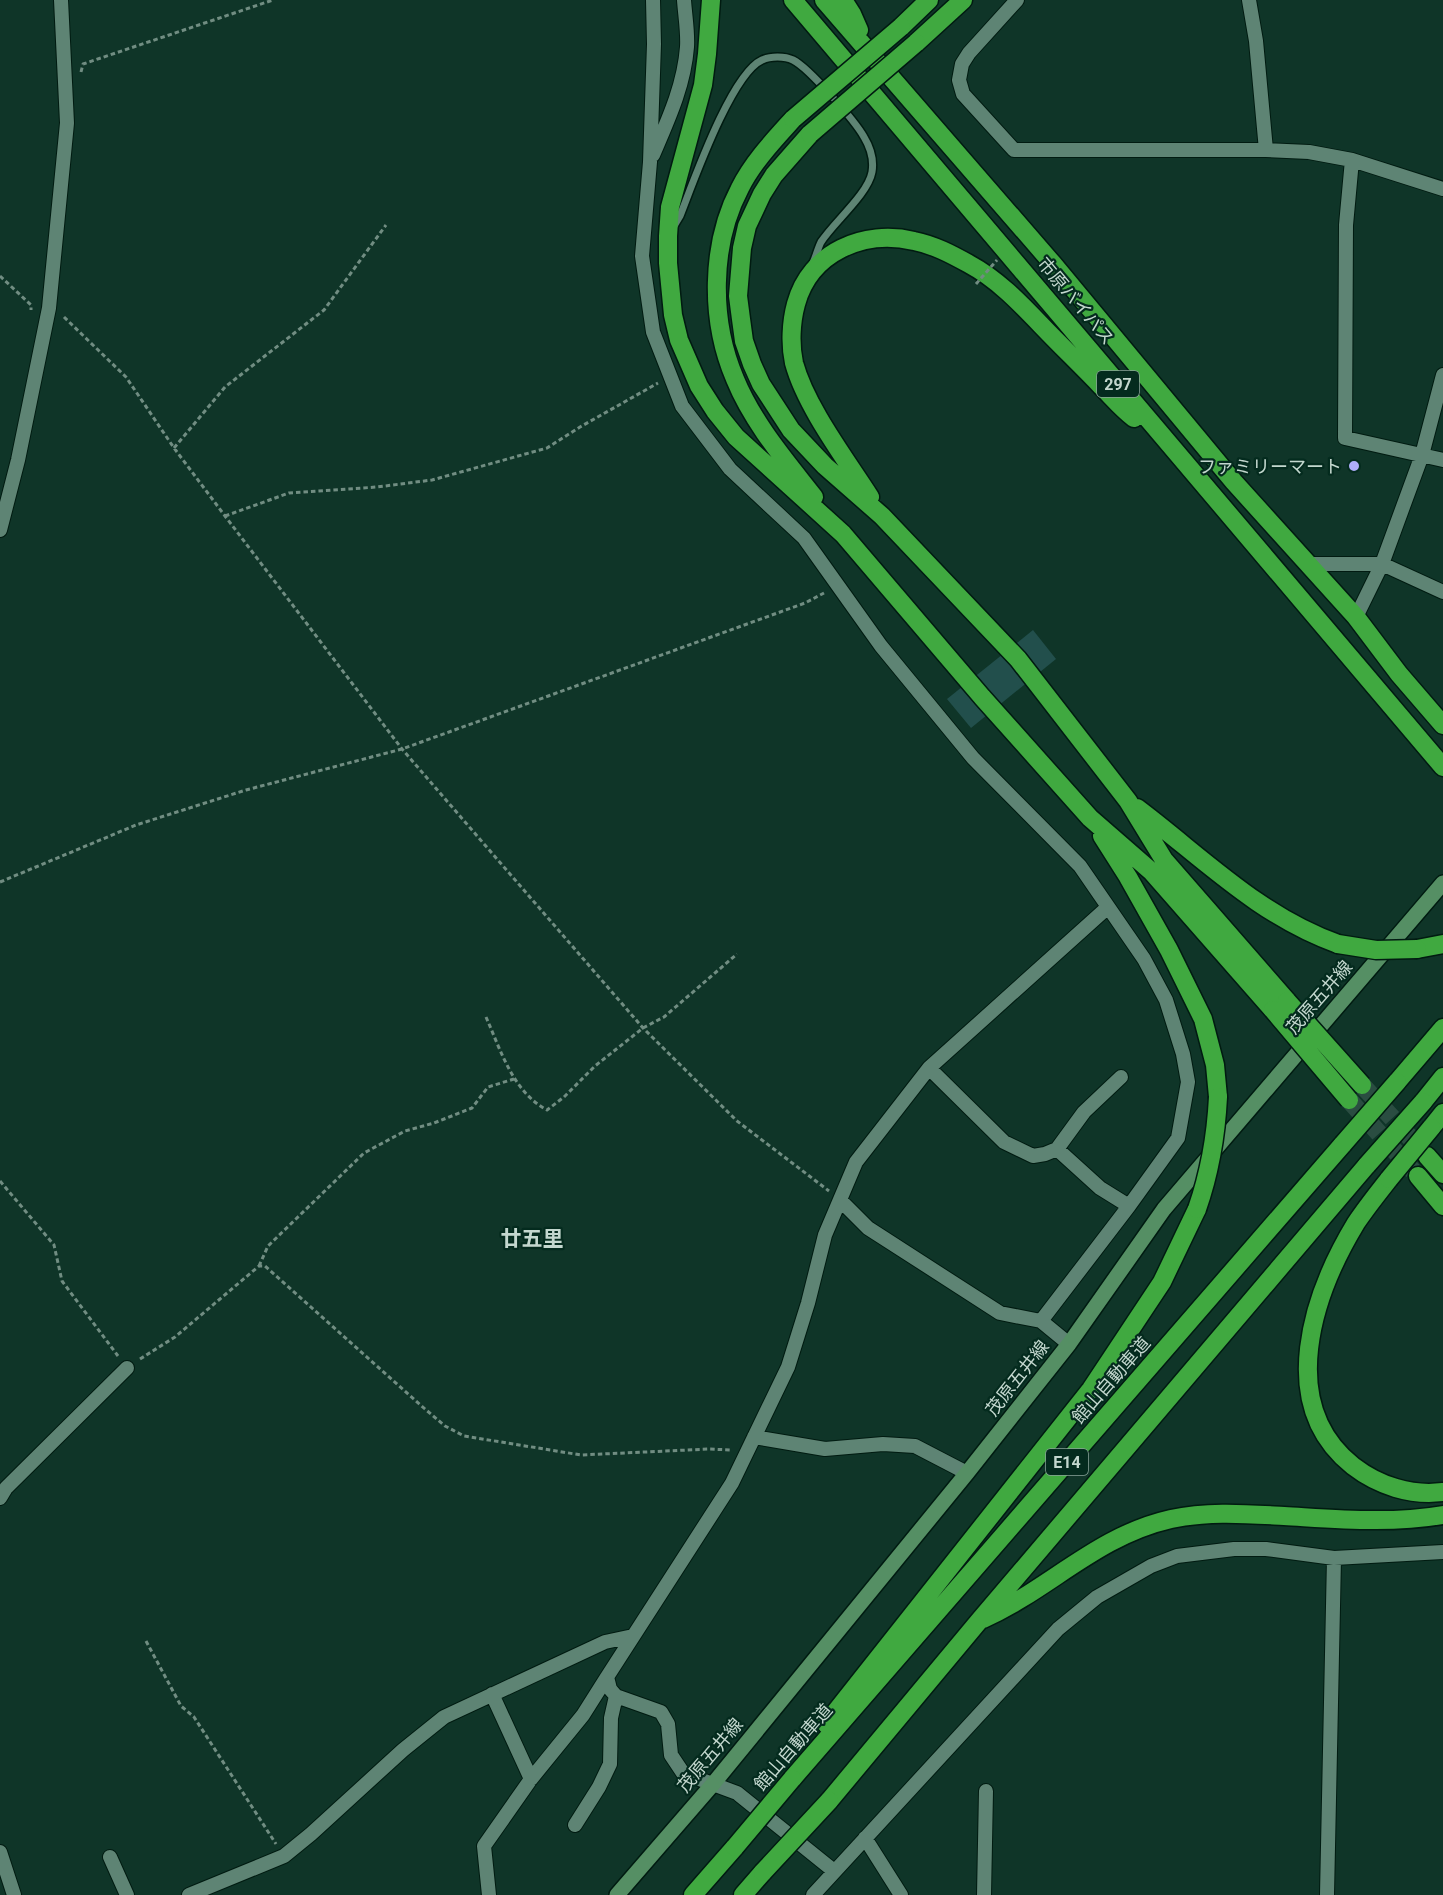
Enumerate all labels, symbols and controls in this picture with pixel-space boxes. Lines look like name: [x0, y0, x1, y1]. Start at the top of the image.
street label: 市原バイパス: [1033, 253, 1119, 349]
road number: 297: [1097, 371, 1139, 397]
place label: ファミリーマート: [1198, 456, 1342, 477]
marker: ファミリーマート: [1347, 459, 1361, 473]
street label: 茂原五井線: [1282, 956, 1356, 1038]
district label: 廿五里: [501, 1227, 564, 1251]
street label: 館山自動車道: [1068, 1332, 1154, 1428]
street label: 茂原五井線: [981, 1336, 1053, 1420]
road number: E14: [1046, 1449, 1088, 1475]
street label: 館山自動車道: [750, 1699, 836, 1795]
street label: 茂原五井線: [673, 1714, 747, 1796]

